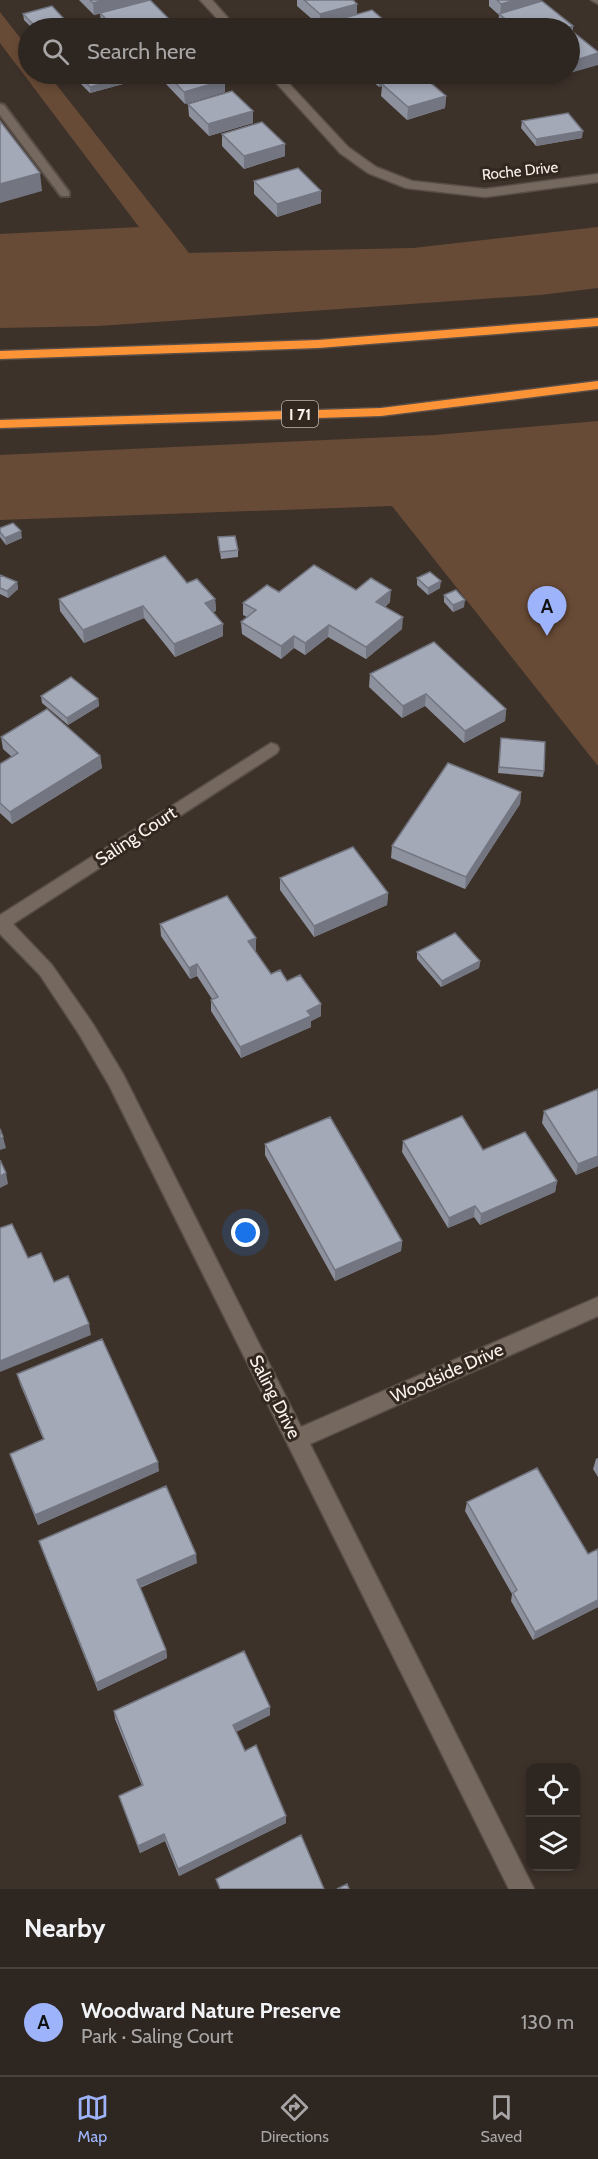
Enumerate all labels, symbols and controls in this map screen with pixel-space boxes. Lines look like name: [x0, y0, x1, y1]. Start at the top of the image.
search box: [18, 18, 580, 84]
icon: search: [39, 35, 72, 68]
text: Search here: [87, 38, 196, 65]
street label: Roche Drive: [481, 158, 559, 184]
road number: I 71: [282, 401, 318, 427]
pin: A: [528, 586, 566, 636]
street label: Saling Court: [91, 802, 181, 870]
your location: [231, 1218, 260, 1247]
street label: Woodside Drive: [387, 1338, 507, 1408]
street label: Saling Drive: [245, 1352, 305, 1442]
map controls: [526, 1763, 580, 1871]
button: locate: [526, 1763, 580, 1817]
button: layers: [526, 1817, 580, 1871]
text: Nearby: [24, 1912, 105, 1944]
text: Woodward Nature Preserve: [81, 1997, 341, 2024]
text: A: [37, 2010, 50, 2034]
text: 130 m: [521, 2010, 574, 2034]
text: Park · Saling Court: [81, 2024, 233, 2048]
tab: Map: [76, 2091, 109, 2146]
tab: Directions: [261, 2091, 329, 2146]
tab: Saved: [481, 2091, 522, 2146]

